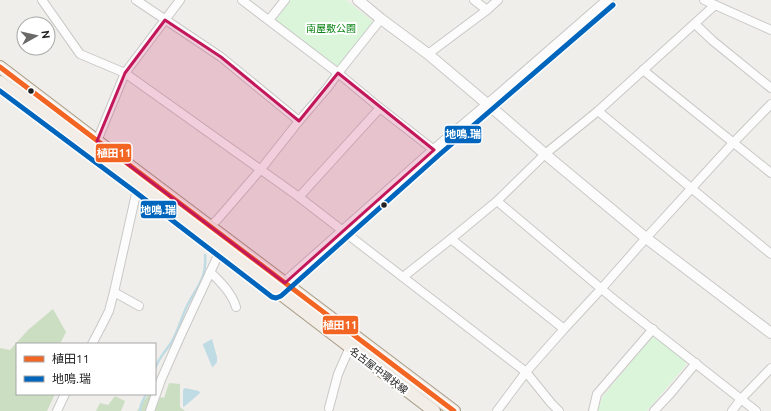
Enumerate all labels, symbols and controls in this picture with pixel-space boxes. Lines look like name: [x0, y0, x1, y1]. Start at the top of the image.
north arrow: [16, 16, 56, 56]
park label: 南屋敷公園: [306, 23, 356, 34]
text: N: [39, 30, 52, 40]
unlabelled marker: [26, 86, 36, 96]
line badge: 地鳴.瑞: [444, 125, 482, 144]
text: 地鳴.瑞: [445, 128, 481, 140]
line badge: 植田11: [95, 143, 132, 163]
text: 植田11: [97, 147, 131, 159]
line badge: 地鳴.瑞: [140, 200, 177, 219]
unlabelled marker: [379, 200, 389, 210]
text: 地鳴.瑞: [140, 204, 176, 216]
line badge: 植田11: [322, 315, 359, 335]
text: 植田11: [323, 319, 357, 331]
legend: [16, 343, 156, 395]
street label: 名古屋中環状線: [347, 345, 410, 396]
text: 植田11: [52, 352, 90, 365]
text: 地鳴.瑞: [52, 372, 91, 385]

